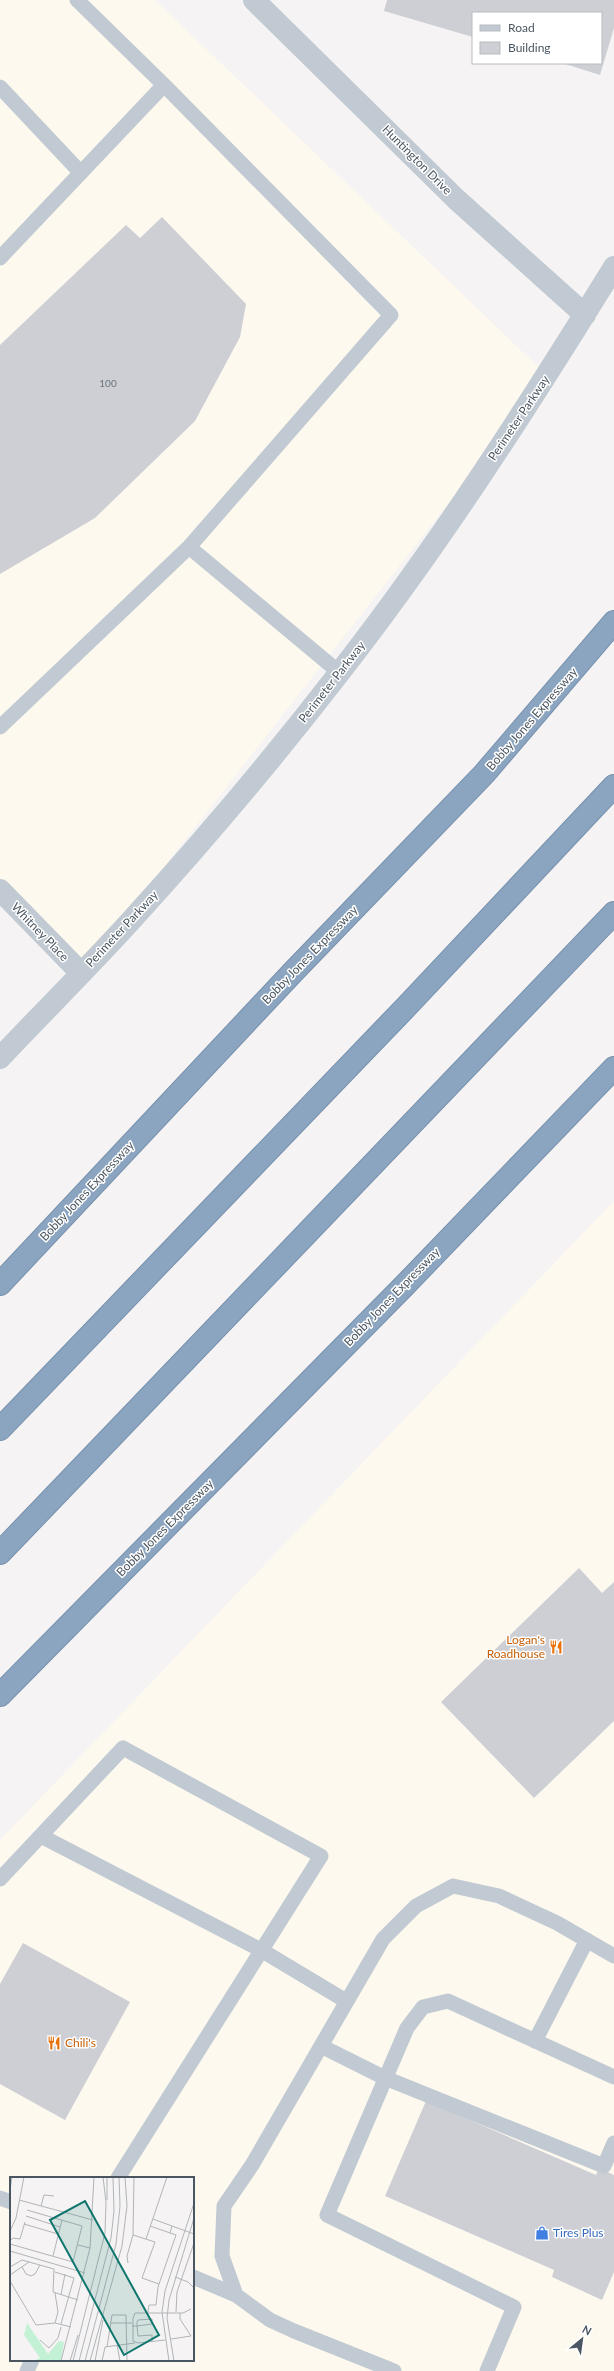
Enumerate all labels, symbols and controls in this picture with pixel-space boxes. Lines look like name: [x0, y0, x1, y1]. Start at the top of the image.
legend: [472, 12, 602, 64]
text: Road: [508, 20, 535, 35]
text: Building: [508, 40, 551, 55]
street label: Huntington Drive: [379, 122, 455, 198]
street label: Perimeter Parkway: [485, 372, 553, 463]
house number: 100: [99, 377, 117, 389]
street label: Perimeter Parkway: [295, 637, 369, 725]
street label: Bobby Jones Expressway: [483, 664, 581, 773]
street label: Perimeter Parkway: [82, 887, 162, 970]
street label: Whitney Place: [9, 899, 72, 964]
street label: Bobby Jones Expressway: [259, 902, 361, 1007]
street label: Bobby Jones Expressway: [36, 1137, 137, 1244]
street label: Bobby Jones Expressway: [341, 1244, 443, 1349]
street label: Bobby Jones Expressway: [113, 1475, 217, 1579]
place label: Logan's Roadhouse: [487, 1632, 545, 1661]
restaurant icon: Logan's Roadhouse: [548, 1639, 564, 1655]
restaurant icon: Chili's: [46, 2035, 62, 2051]
place label: Chili's: [65, 2035, 96, 2050]
inset map: [10, 2177, 194, 2361]
shop icon: Tires Plus: [534, 2225, 550, 2241]
place label: Tires Plus: [553, 2225, 604, 2240]
north arrow: [562, 2319, 602, 2359]
text: N: [580, 2322, 594, 2338]

